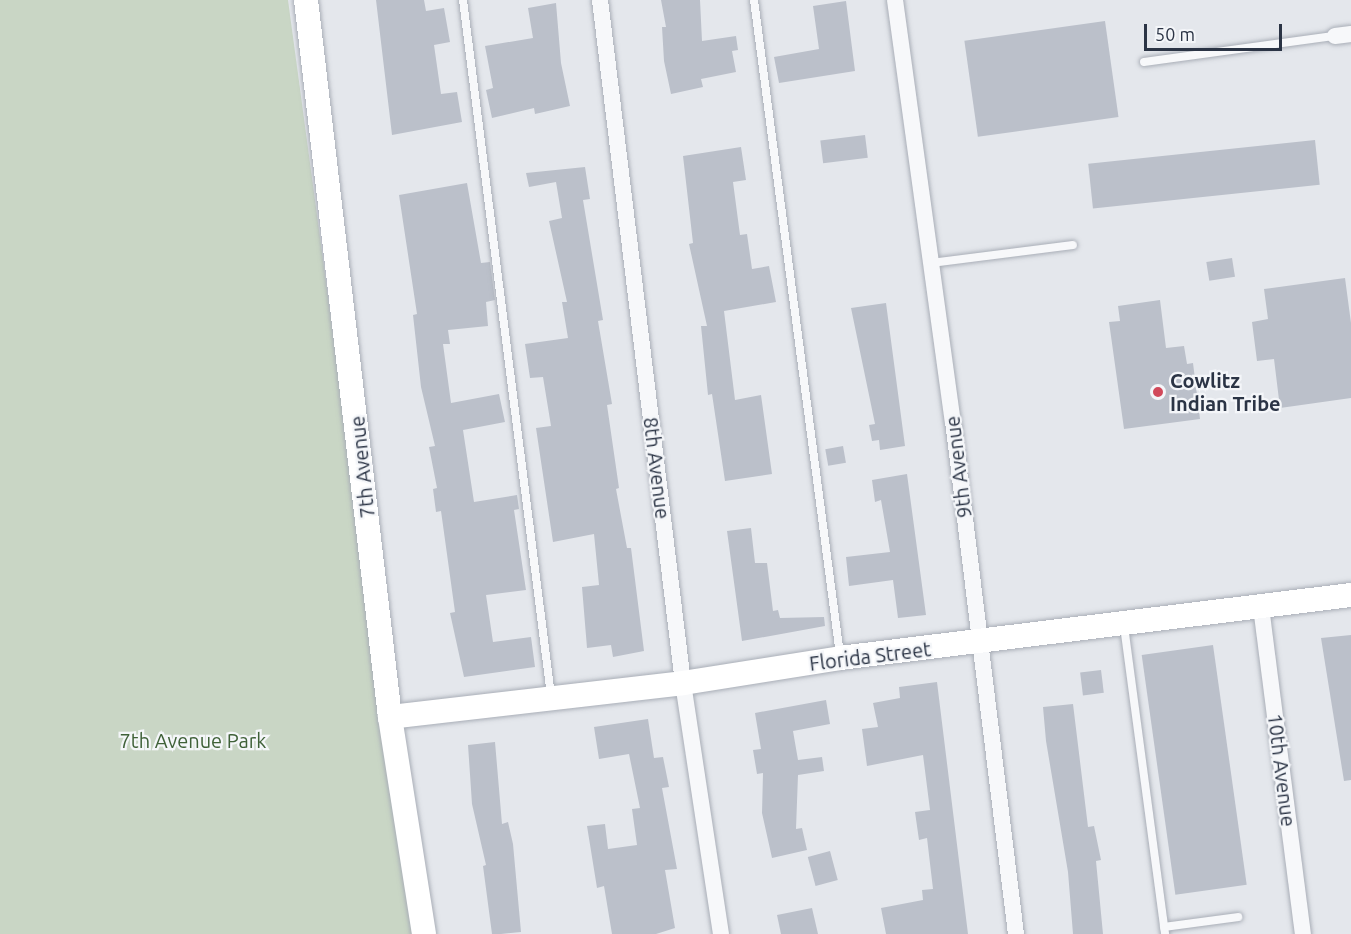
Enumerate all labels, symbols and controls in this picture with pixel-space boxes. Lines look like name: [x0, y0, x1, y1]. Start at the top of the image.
scale bar: [1147, 12, 1285, 50]
text: 50 m: [1155, 24, 1195, 44]
place label: Cowlitz Indian Tribe: [1170, 368, 1281, 415]
marker: Cowlitz Indian Tribe: [1151, 385, 1165, 399]
street label: 7th Avenue: [345, 415, 379, 519]
street label: 9th Avenue: [940, 415, 976, 519]
street label: 8th Avenue: [639, 416, 675, 520]
street label: Florida Street: [808, 637, 932, 675]
street label: 10th Avenue: [1263, 712, 1301, 828]
park label: 7th Avenue Park: [120, 728, 266, 752]

